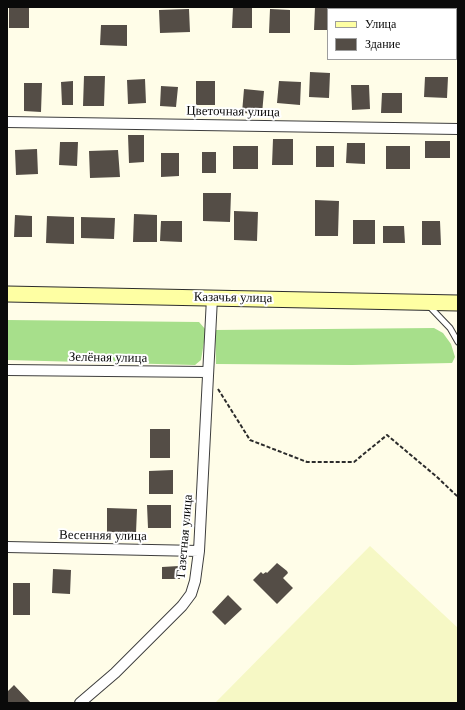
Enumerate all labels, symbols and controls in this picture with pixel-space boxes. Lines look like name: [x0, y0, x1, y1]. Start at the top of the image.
legend: [327, 8, 457, 60]
text: Улица: [365, 17, 396, 31]
text: Здание: [365, 37, 400, 51]
street label: Цветочная улица: [186, 103, 280, 121]
street label: Казачья улица: [194, 290, 272, 306]
street label: Зелёная улица: [69, 350, 147, 366]
street label: Газетная улица: [174, 494, 196, 578]
street label: Весенняя улица: [59, 527, 147, 545]

